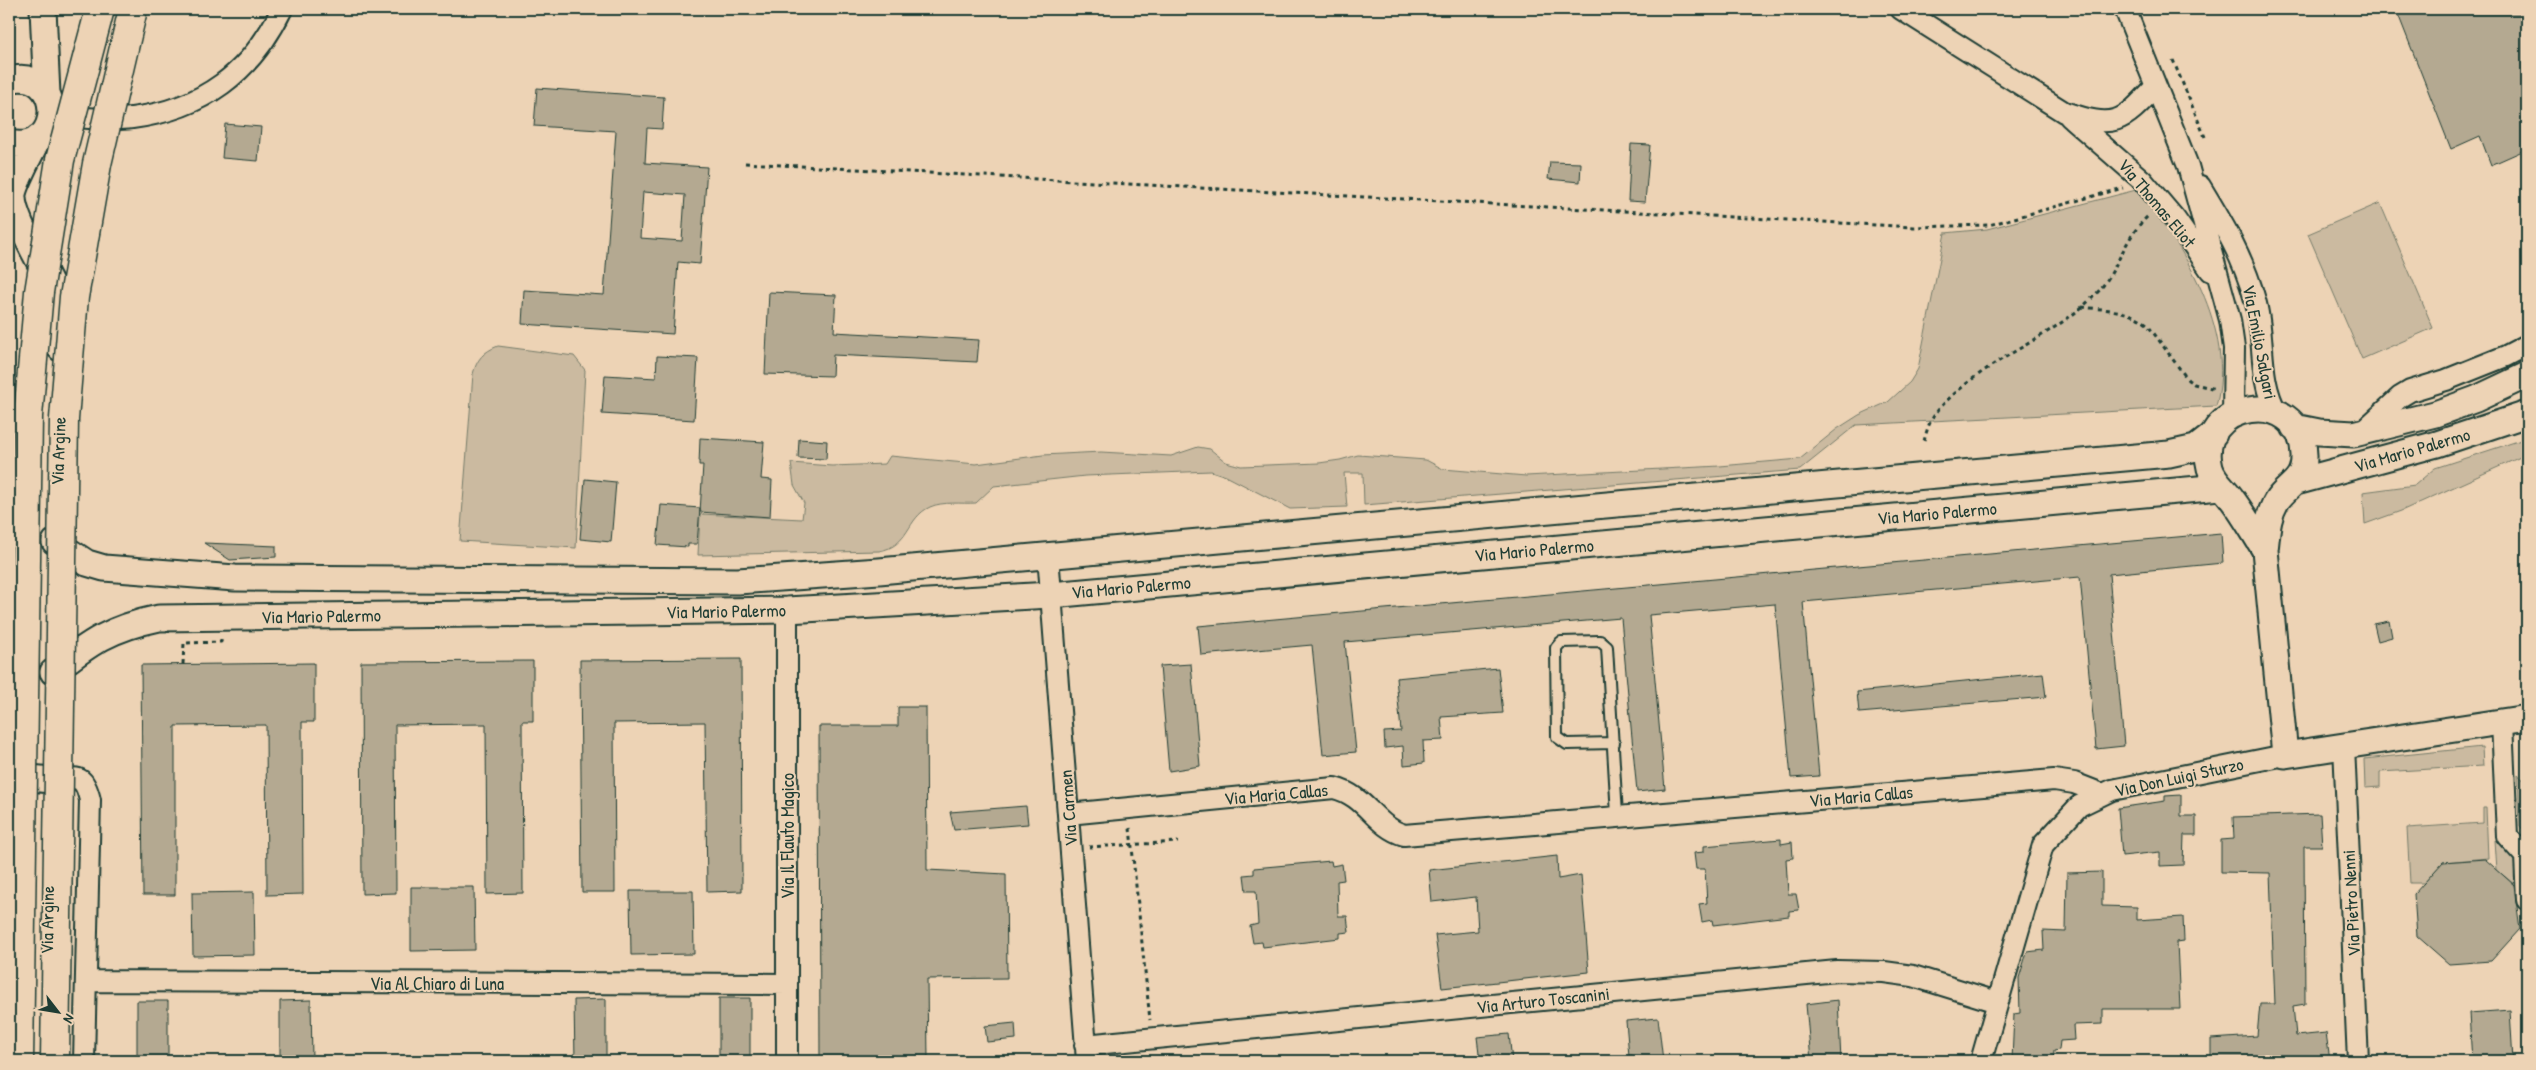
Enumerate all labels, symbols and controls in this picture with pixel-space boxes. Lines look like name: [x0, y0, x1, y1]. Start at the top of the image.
street label: Via Thomas Eliot: [2112, 153, 2202, 253]
street label: Via Emilio Salgari: [2237, 283, 2283, 401]
street label: Via Argine: [44, 416, 72, 486]
street label: Via Mario Palermo: [2351, 422, 2473, 478]
street label: Via Mario Palermo: [1876, 495, 1998, 531]
street label: Via Mario Palermo: [1473, 532, 1595, 568]
street label: Via Mario Palermo: [1070, 569, 1192, 605]
street label: Via Mario Palermo: [666, 597, 786, 625]
street label: Via Mario Palermo: [261, 602, 381, 630]
street label: Via Don Luigi Sturzo: [2112, 751, 2246, 803]
street label: Via Carmen: [1053, 769, 1083, 847]
street label: Via Il Flauto Magico: [775, 773, 800, 899]
street label: Via Maria Callas: [1223, 777, 1329, 811]
street label: Via Maria Callas: [1808, 779, 1914, 813]
street label: Via Pietro Nenni: [2336, 849, 2366, 957]
street label: Via Argine: [34, 886, 60, 954]
street label: Via Al Chiaro di Luna: [370, 971, 504, 996]
street label: Via Arturo Toscanini: [1475, 981, 1611, 1019]
north arrow: [32, 988, 82, 1038]
text: N: [59, 1011, 80, 1028]

